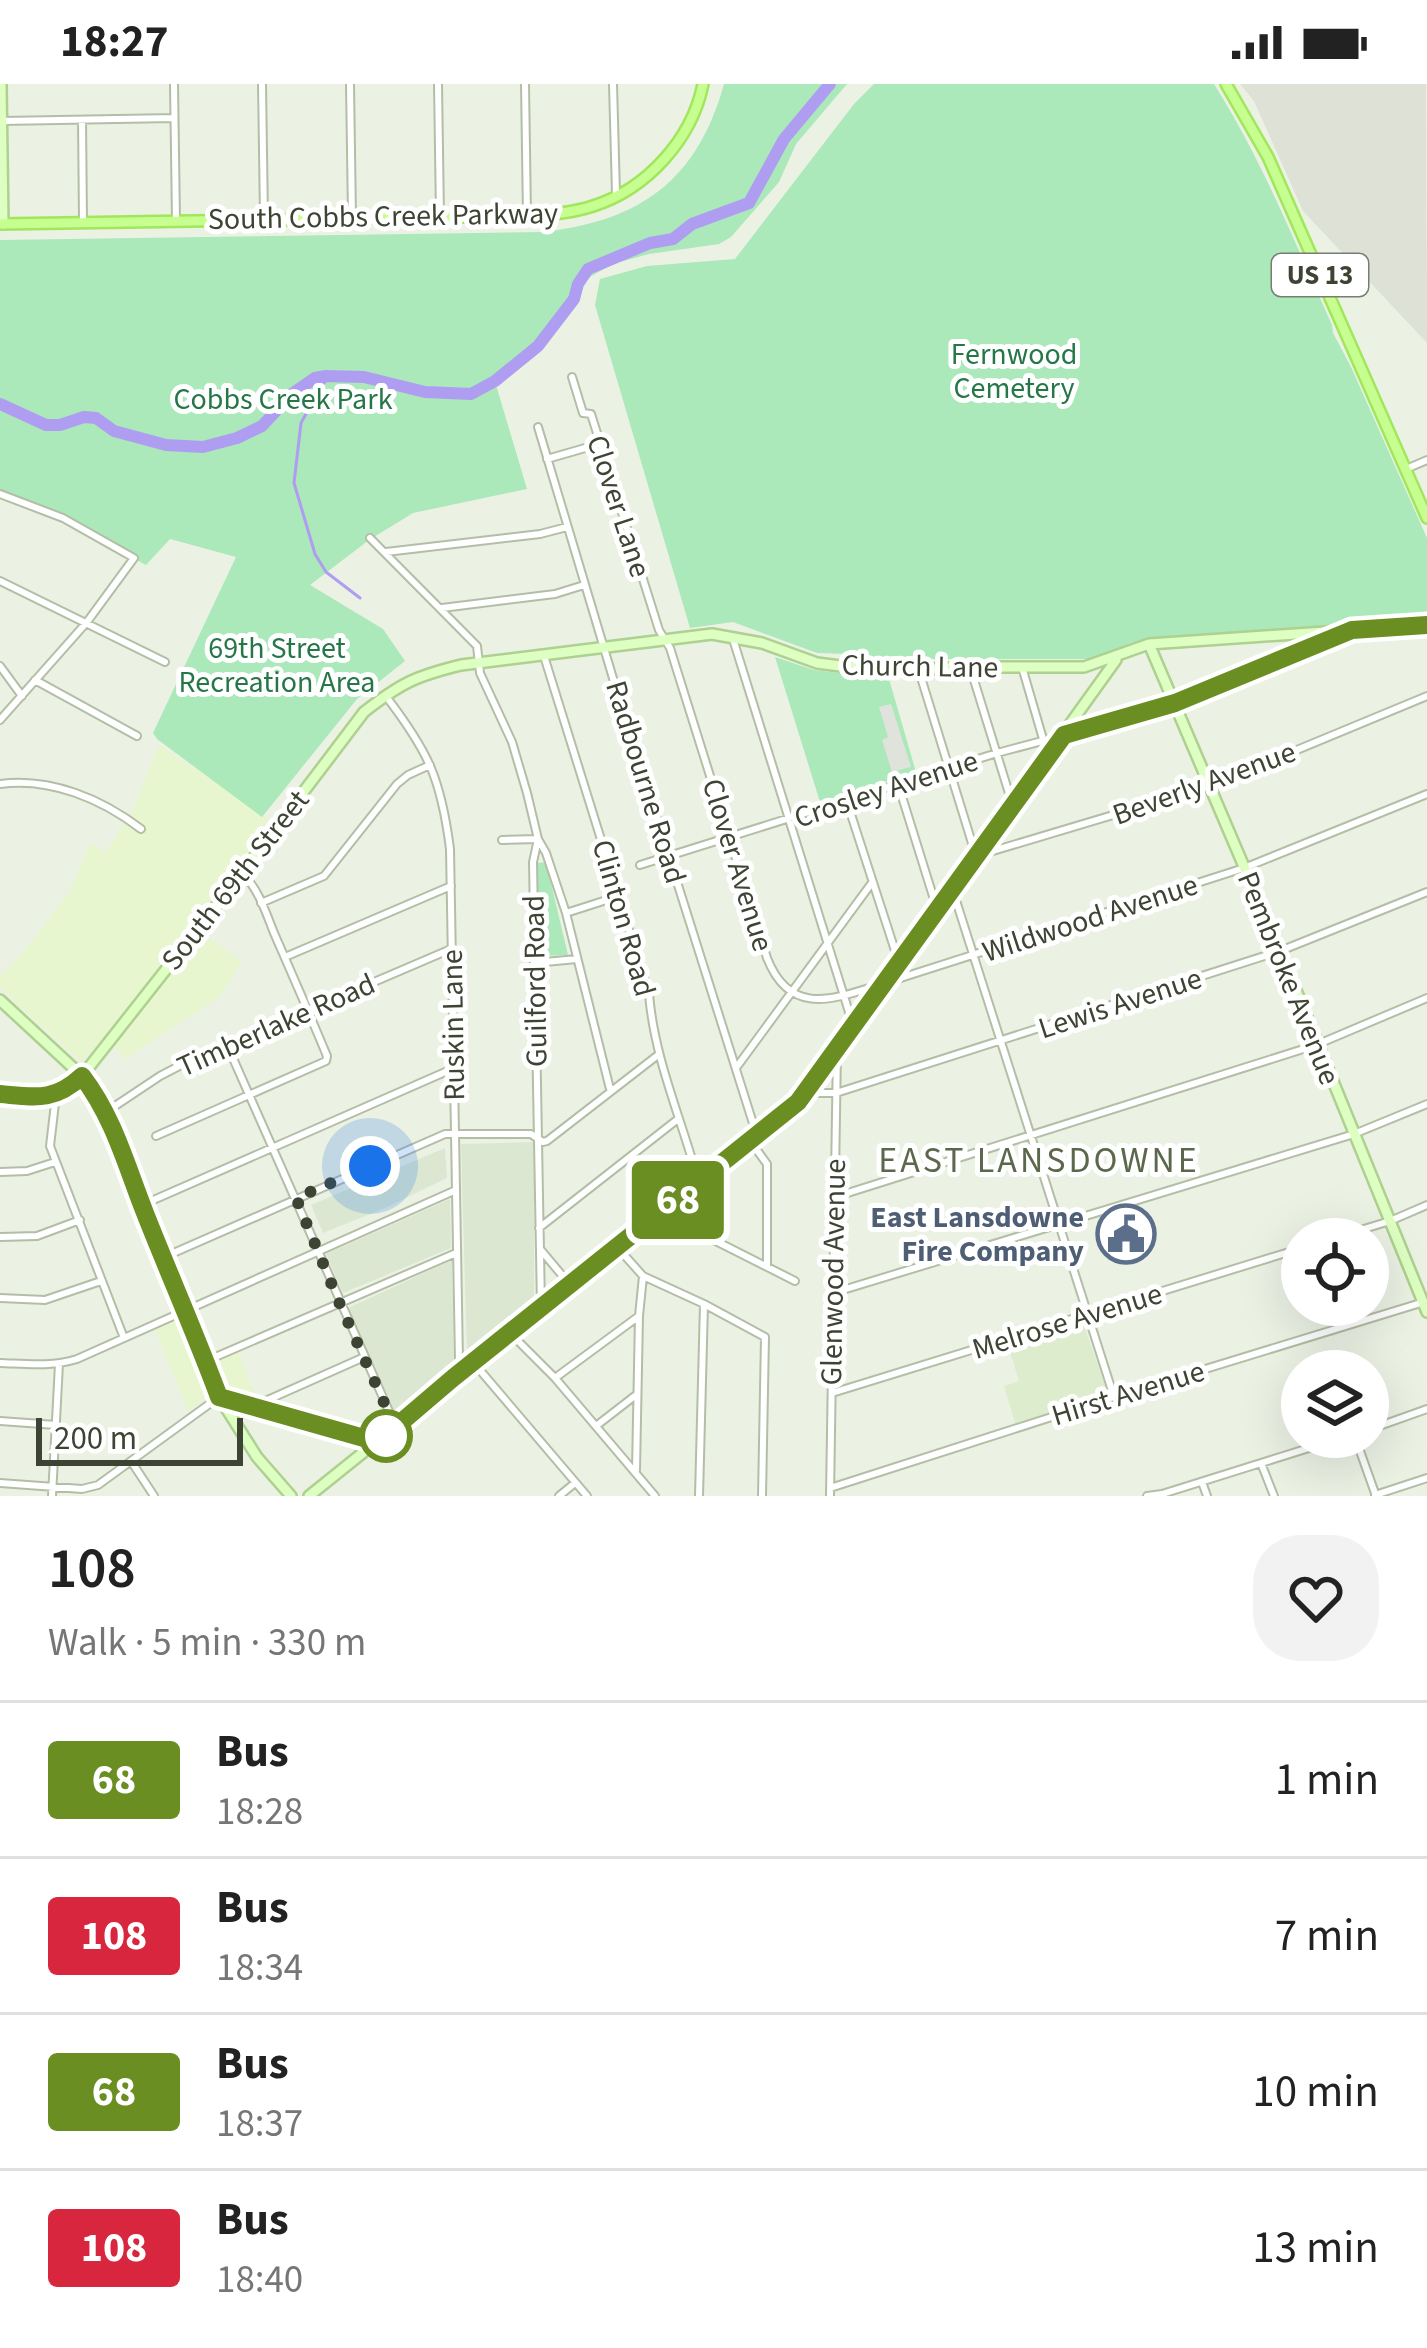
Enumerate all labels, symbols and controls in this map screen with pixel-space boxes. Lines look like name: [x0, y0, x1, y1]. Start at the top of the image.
text: 18:27: [60, 10, 169, 74]
street label: South Cobbs Creek Parkway: [207, 192, 559, 241]
road number: US 13: [1272, 254, 1368, 296]
park label: Fernwood Cemetery: [951, 333, 1077, 410]
park label: Cobbs Creek Park: [173, 378, 393, 421]
street label: Clover Lane: [575, 430, 662, 583]
park label: 69th Street Recreation Area: [179, 627, 375, 704]
street label: Church Lane: [841, 644, 999, 689]
street label: Radbourne Road: [594, 675, 697, 889]
street label: Beverly Avenue: [1107, 730, 1302, 837]
street label: Crosley Avenue: [789, 739, 984, 839]
street label: Clover Avenue: [691, 773, 784, 957]
street label: South 69th Street: [151, 781, 320, 980]
street label: Clinton Road: [581, 835, 666, 1002]
street label: Wildwood Avenue: [977, 863, 1203, 974]
street label: Pembroke Avenue: [1226, 865, 1351, 1091]
street label: Guilford Road: [513, 895, 558, 1067]
street label: Ruskin Lane: [431, 949, 476, 1101]
street label: Lewis Avenue: [1033, 957, 1207, 1050]
street label: Timberlake Road: [170, 963, 382, 1088]
district label: EAST LANSDOWNE: [878, 1135, 1200, 1186]
your location: [340, 1136, 400, 1196]
street label: Glenwood Avenue: [810, 1158, 857, 1386]
line badge: 68: [624, 1161, 732, 1239]
text: 68: [656, 1170, 700, 1230]
place label: East Lansdowne Fire Company: [870, 1196, 1084, 1273]
public building icon: East Lansdowne Fire Company: [1095, 1203, 1157, 1265]
map controls: [1281, 1218, 1389, 1458]
button: locate: [1281, 1218, 1389, 1326]
street label: Melrose Avenue: [967, 1272, 1167, 1371]
street label: Hirst Avenue: [1046, 1350, 1210, 1437]
button: layers: [1281, 1350, 1389, 1458]
unlabelled marker: [361, 1411, 411, 1461]
scale bar: [36, 1412, 243, 1465]
text: 200 m: [54, 1415, 137, 1462]
text: 108: [48, 1529, 136, 1610]
button: heart: [1253, 1535, 1379, 1661]
text: Walk · 5 min · 330 m: [48, 1615, 366, 1671]
text: Bus: [216, 1720, 289, 1784]
text: 1 min: [1275, 1748, 1379, 1812]
text: 68: [92, 1750, 136, 1810]
text: 18:28: [216, 1784, 303, 1840]
text: Bus: [216, 1876, 289, 1940]
text: 7 min: [1275, 1904, 1379, 1968]
text: 108: [81, 1906, 147, 1966]
text: 18:34: [216, 1940, 303, 1996]
text: Bus: [216, 2032, 289, 2096]
text: 10 min: [1252, 2060, 1379, 2124]
text: 68: [92, 2062, 136, 2122]
text: 18:37: [216, 2096, 303, 2152]
text: Bus: [216, 2188, 289, 2252]
text: 13 min: [1252, 2216, 1379, 2280]
text: 108: [81, 2218, 147, 2278]
text: 18:40: [216, 2252, 303, 2308]

